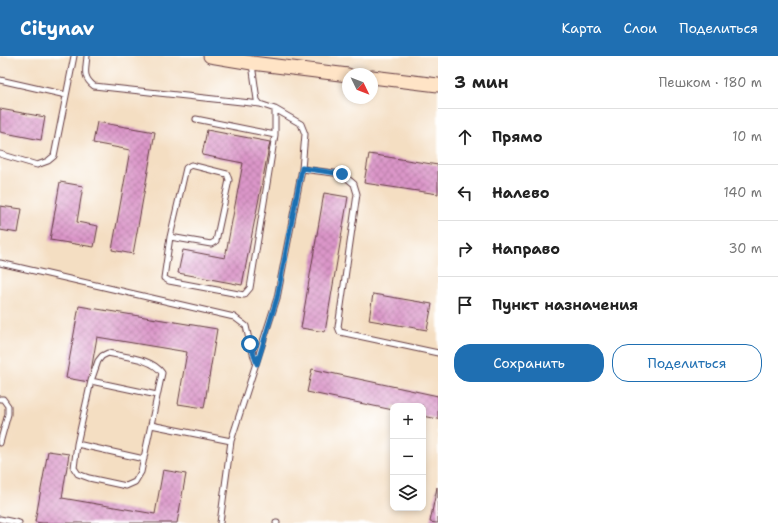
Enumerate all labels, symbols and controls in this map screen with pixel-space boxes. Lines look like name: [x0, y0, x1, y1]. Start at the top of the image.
text: Citynav: [20, 16, 94, 41]
text: Карта: [561, 19, 602, 37]
text: Слои: [624, 19, 657, 37]
text: Поделиться: [679, 19, 758, 37]
north arrow: [342, 68, 378, 104]
text: 3 мин: [454, 71, 509, 93]
text: Пешком · 180 m: [659, 74, 762, 91]
icon: ahead: [454, 126, 476, 148]
text: Прямо: [492, 127, 542, 147]
text: 10 m: [732, 128, 762, 145]
route end: [333, 165, 351, 183]
icon: left: [454, 182, 476, 204]
text: Налево: [492, 183, 550, 203]
text: 140 m: [723, 184, 762, 201]
icon: right: [454, 238, 476, 260]
text: Направо: [492, 239, 560, 259]
text: 30 m: [728, 240, 762, 257]
icon: arrive: [454, 294, 476, 316]
text: Пункт назначения: [492, 295, 638, 315]
route start: [241, 335, 259, 353]
button: Сохранить: [454, 344, 604, 382]
button: Поделиться: [612, 344, 762, 382]
map controls: [390, 403, 426, 511]
button: +: [390, 403, 426, 439]
button: −: [390, 439, 426, 475]
button: layers: [390, 475, 426, 511]

